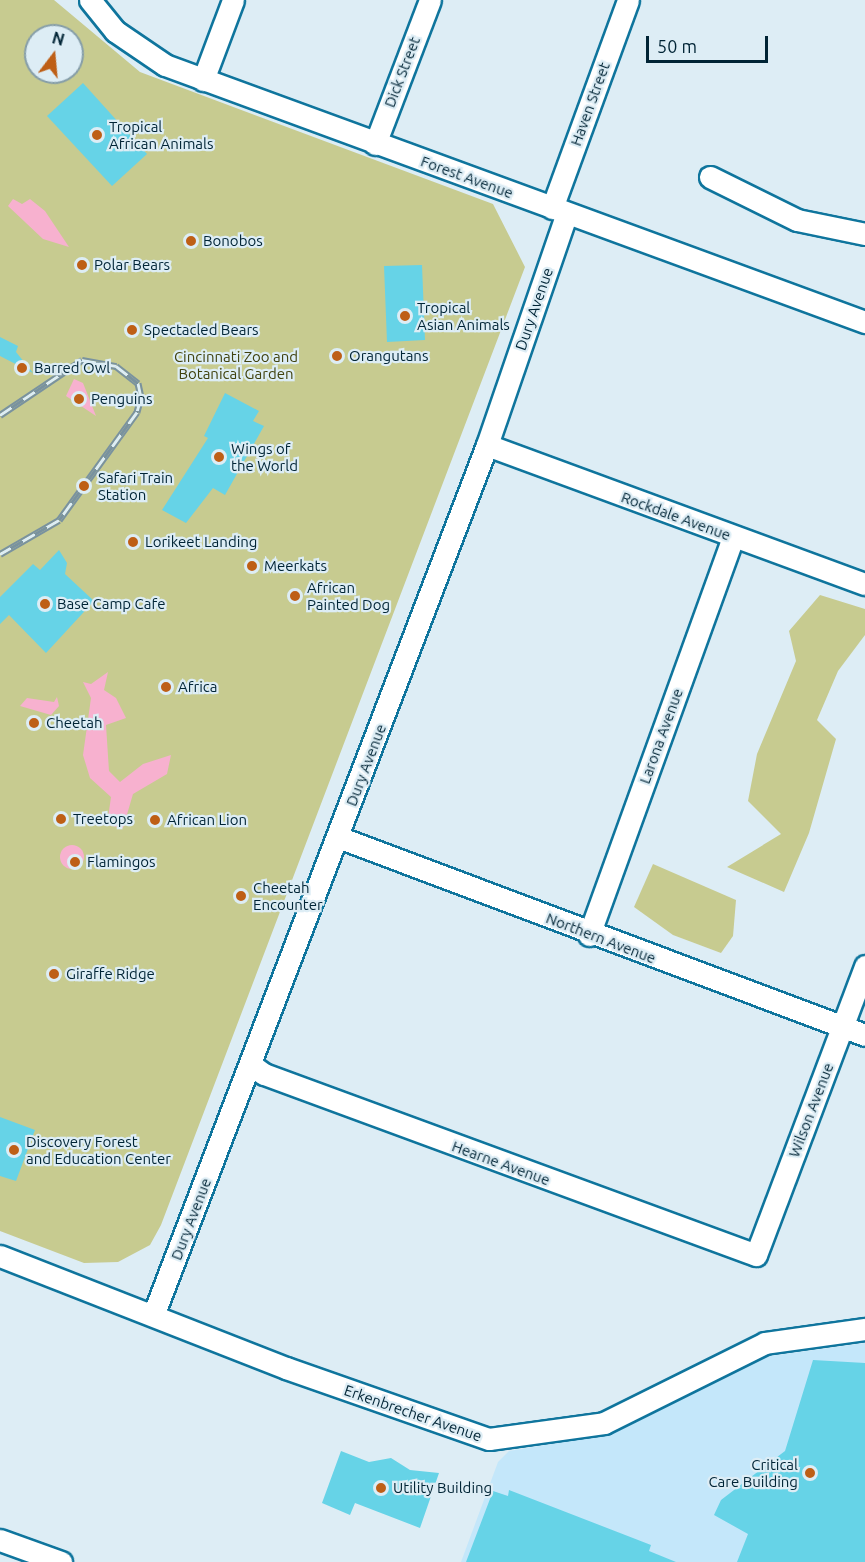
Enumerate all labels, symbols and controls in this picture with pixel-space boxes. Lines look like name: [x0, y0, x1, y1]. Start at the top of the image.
north arrow: [24, 24, 84, 84]
scale bar: [649, 24, 770, 62]
text: N: [50, 28, 67, 49]
street label: Dick Street: [380, 34, 424, 110]
text: 50 m: [657, 36, 697, 56]
street label: Haven Street: [567, 60, 613, 148]
place label: Tropical African Animals: [109, 117, 213, 152]
marker: Tropical African Animals: [90, 128, 104, 142]
street label: Forest Avenue: [418, 152, 516, 202]
place label: Bonobos: [203, 232, 263, 250]
marker: Bonobos: [184, 234, 198, 248]
place label: Polar Bears: [94, 256, 170, 274]
marker: Polar Bears: [75, 258, 89, 272]
street label: Dury Avenue: [511, 265, 557, 353]
place label: Tropical Asian Animals: [417, 298, 510, 333]
marker: Tropical Asian Animals: [398, 309, 412, 323]
place label: Spectacled Bears: [144, 321, 259, 339]
marker: Spectacled Bears: [125, 323, 139, 337]
park label: Cincinnati Zoo and Botanical Garden: [174, 347, 298, 382]
place label: Orangutans: [349, 347, 428, 365]
marker: Orangutans: [330, 349, 344, 363]
place label: Barred Owl: [34, 359, 110, 377]
marker: Barred Owl: [15, 361, 29, 375]
place label: Penguins: [91, 390, 152, 408]
marker: Penguins: [72, 392, 86, 406]
place label: Wings of the World: [231, 439, 298, 474]
marker: Wings of the World: [212, 450, 226, 464]
place label: Safari Train Station: [98, 468, 173, 503]
marker: Safari Train Station: [75, 477, 93, 495]
street label: Rockdale Avenue: [619, 488, 733, 544]
place label: Lorikeet Landing: [145, 533, 257, 551]
marker: Lorikeet Landing: [126, 535, 140, 549]
place label: Meerkats: [264, 557, 327, 575]
marker: Meerkats: [245, 559, 259, 573]
place label: African Painted Dog: [307, 578, 390, 613]
marker: African Painted Dog: [288, 589, 302, 603]
place label: Base Camp Cafe: [57, 595, 165, 613]
marker: Base Camp Cafe: [38, 597, 52, 611]
place label: Africa: [178, 678, 217, 696]
marker: Africa: [159, 680, 173, 694]
street label: Larona Avenue: [635, 686, 687, 786]
place label: Cheetah: [46, 714, 102, 732]
marker: Cheetah: [27, 716, 41, 730]
street label: Dury Avenue: [342, 721, 390, 809]
place label: Treetops: [73, 810, 133, 828]
place label: African Lion: [167, 811, 247, 829]
marker: Treetops: [54, 812, 68, 826]
marker: African Lion: [148, 813, 162, 827]
place label: Flamingos: [87, 853, 156, 871]
marker: Flamingos: [68, 855, 82, 869]
place label: Cheetah Encounter: [253, 878, 323, 913]
marker: Cheetah Encounter: [234, 889, 248, 903]
street label: Northern Avenue: [544, 909, 658, 967]
place label: Giraffe Ridge: [66, 965, 155, 983]
marker: Giraffe Ridge: [47, 967, 61, 981]
street label: Wilson Avenue: [785, 1060, 837, 1160]
place label: Discovery Forest and Education Center: [26, 1132, 171, 1167]
street label: Hearne Avenue: [450, 1137, 552, 1189]
marker: Discovery Forest and Education Center: [7, 1143, 21, 1157]
street label: Dury Avenue: [167, 1175, 215, 1263]
street label: Erkenbrecher Avenue: [342, 1381, 484, 1445]
place label: Critical Care Building: [708, 1455, 798, 1490]
marker: Critical Care Building: [803, 1466, 817, 1480]
place label: Utility Building: [393, 1479, 492, 1497]
marker: Utility Building: [374, 1481, 388, 1495]

